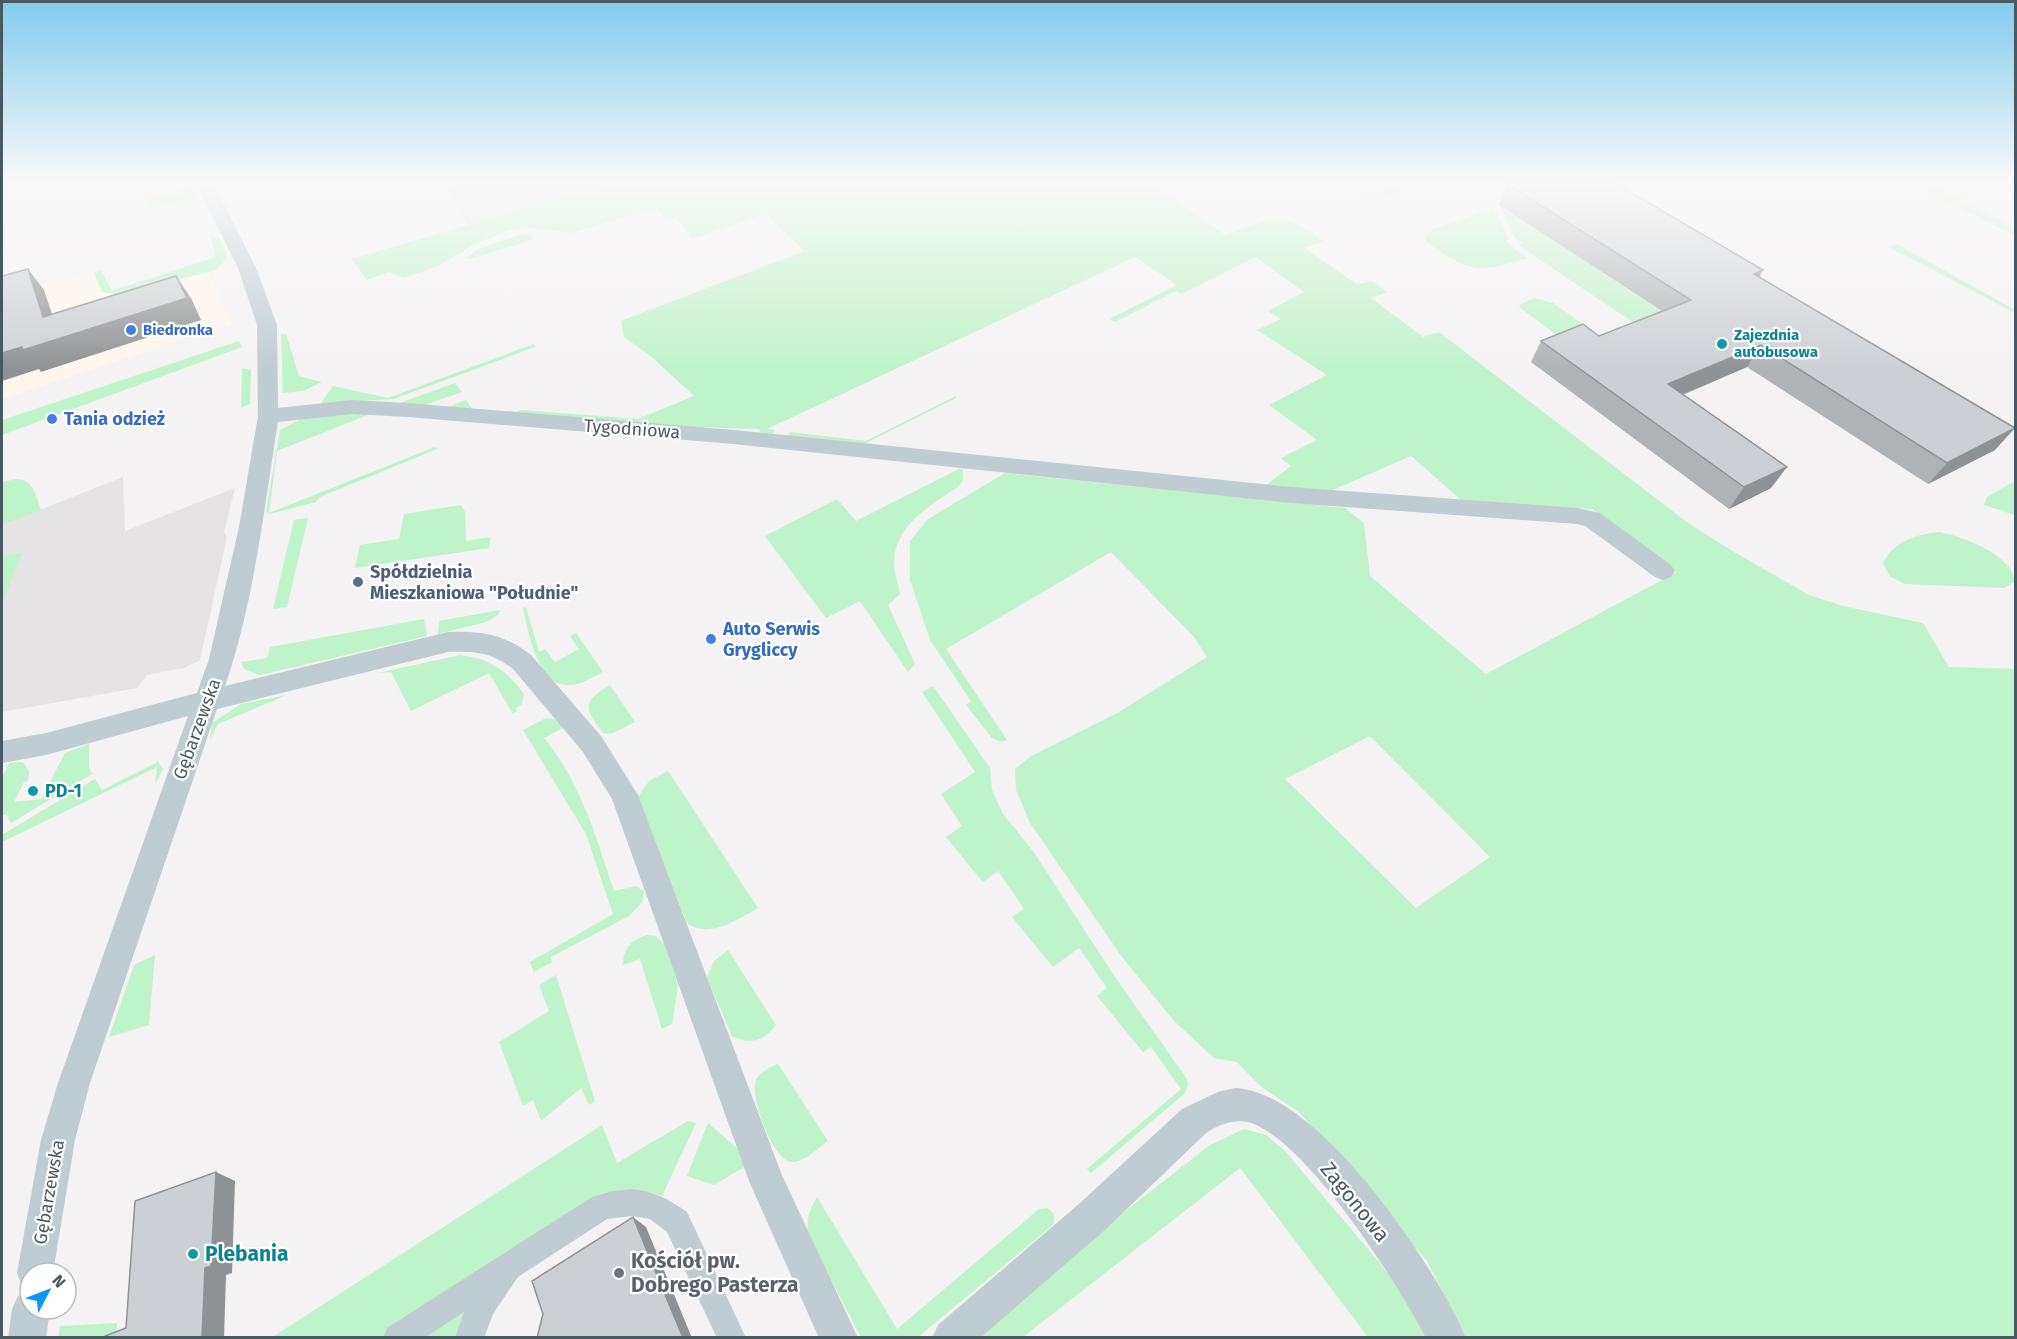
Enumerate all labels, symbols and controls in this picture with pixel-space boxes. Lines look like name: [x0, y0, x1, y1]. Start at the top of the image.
place label: Biedronka: [143, 321, 213, 339]
marker: Biedronka: [124, 323, 138, 337]
place label: Zajezdnia autobusowa: [1734, 326, 1818, 361]
marker: Zajezdnia autobusowa: [1715, 337, 1729, 351]
place label: Tania odzież: [64, 408, 165, 430]
marker: Tania odzież: [45, 412, 59, 426]
street label: Tygodniowa: [583, 415, 681, 443]
place label: Spółdzielnia Mieszkaniowa "Południe": [370, 561, 578, 604]
marker: Spółdzielnia Mieszkaniowa "Południe": [351, 575, 365, 589]
place label: Auto Serwis Grygliccy: [722, 618, 820, 661]
marker: Auto Serwis Grygliccy: [704, 632, 718, 646]
street label: Gębarzewska: [169, 676, 225, 782]
place label: PD-1: [45, 780, 82, 802]
marker: PD-1: [26, 784, 40, 798]
street label: Gębarzewska: [29, 1138, 69, 1246]
street label: Zagonowa: [1315, 1157, 1395, 1247]
place label: Plebania: [205, 1241, 289, 1267]
marker: Plebania: [186, 1247, 200, 1261]
place label: Kościół pw. Dobrego Pasterza: [631, 1248, 799, 1298]
north arrow: [18, 1261, 78, 1321]
marker: Kościół pw. Dobrego Pasterza: [612, 1266, 626, 1280]
text: N: [48, 1271, 69, 1292]

